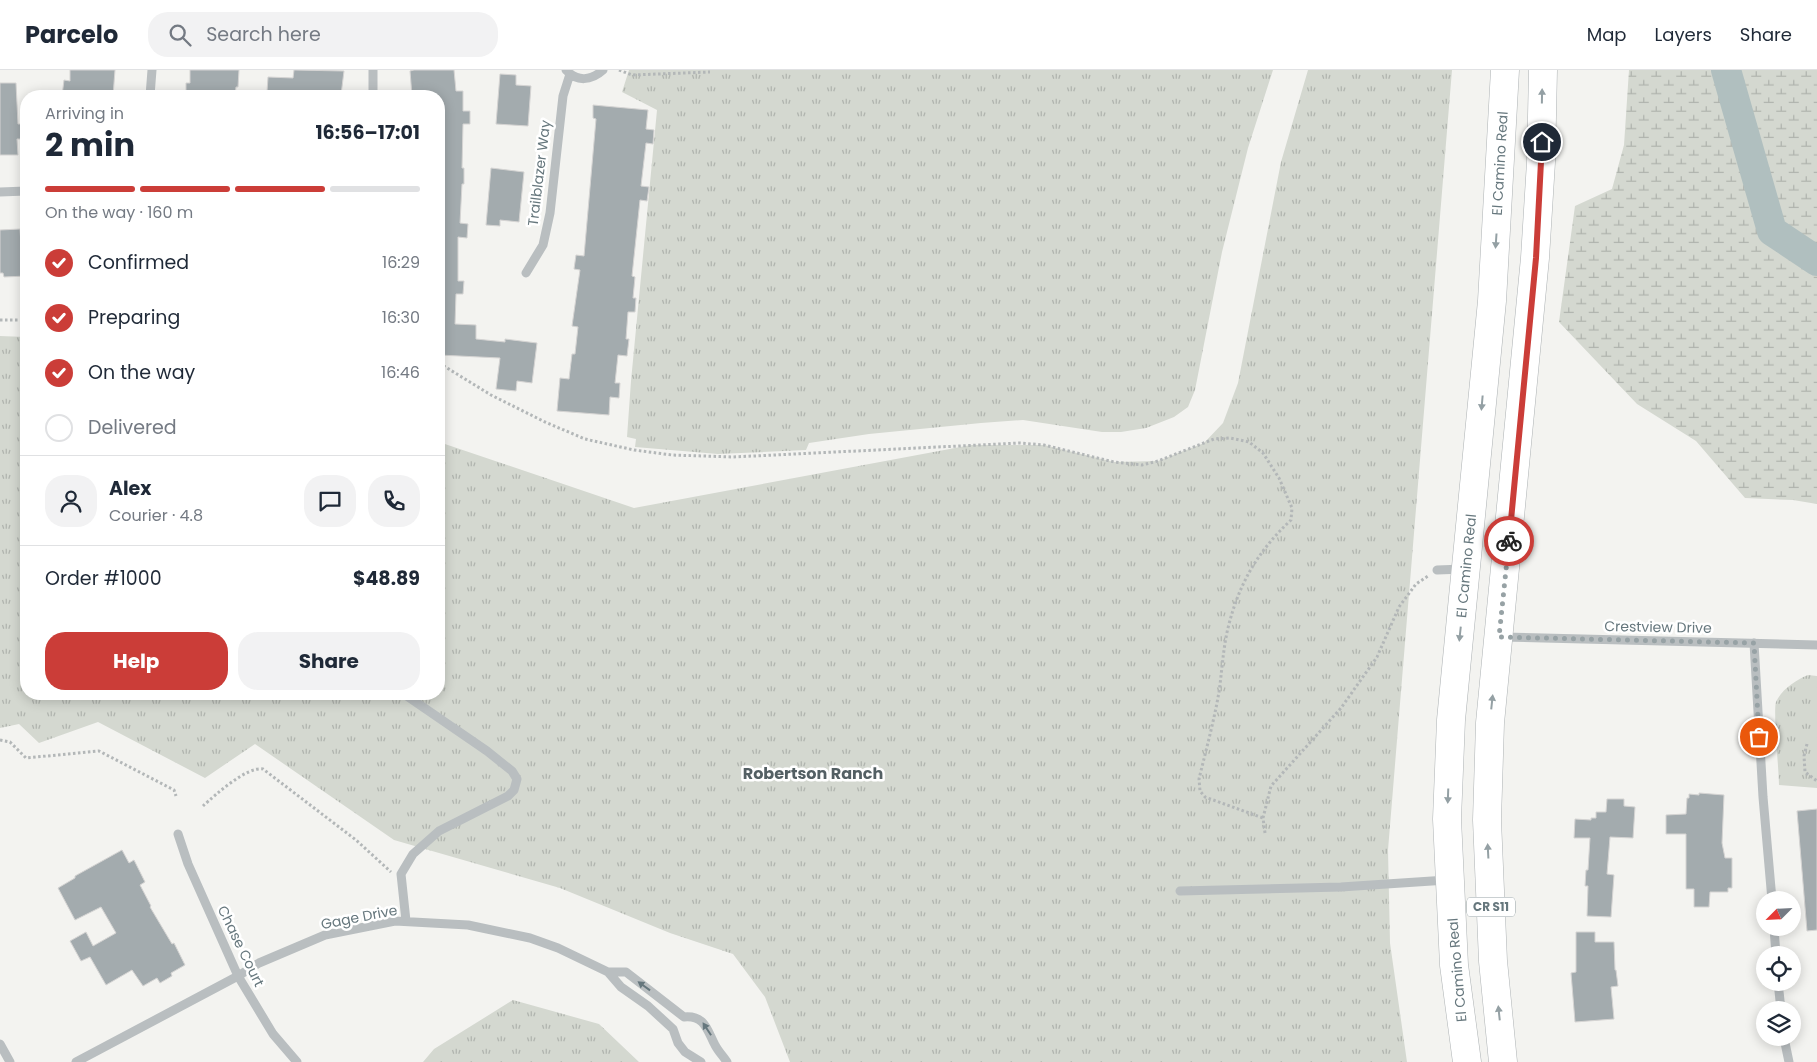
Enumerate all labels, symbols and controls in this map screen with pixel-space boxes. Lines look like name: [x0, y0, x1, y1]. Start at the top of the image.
search box: [148, 12, 498, 57]
text: Parcelo: [25, 18, 118, 51]
icon: search: [166, 21, 194, 49]
text: Search here: [206, 21, 321, 48]
text: Map: [1587, 22, 1627, 47]
text: Layers: [1655, 22, 1712, 47]
text: Share: [1740, 22, 1792, 47]
one-way arrow: [1538, 88, 1546, 104]
text: Arriving in: [45, 102, 124, 125]
street label: El Camino Real: [1487, 111, 1513, 216]
text: 16:56–17:01: [315, 119, 420, 146]
street label: Trailblazer Way: [523, 119, 555, 227]
pin: [1521, 121, 1563, 163]
text: 2 min: [45, 122, 135, 167]
icon: home: [1528, 128, 1556, 156]
text: On the way · 160 m: [45, 201, 193, 224]
one-way arrow: [1491, 233, 1499, 249]
icon: check: [45, 249, 73, 277]
text: Confirmed: [88, 249, 189, 276]
text: 16:29: [382, 251, 420, 274]
icon: check: [45, 304, 73, 332]
text: Preparing: [88, 304, 180, 331]
text: 16:30: [382, 306, 420, 329]
icon: check: [45, 359, 73, 387]
text: On the way: [88, 359, 195, 386]
text: 16:46: [381, 361, 420, 384]
one-way arrow: [1478, 395, 1486, 411]
text: Delivered: [88, 414, 177, 441]
button: person: [45, 475, 97, 527]
text: Alex: [109, 475, 151, 502]
button: chat: [304, 475, 356, 527]
button: phone: [368, 475, 420, 527]
text: Courier · 4.8: [109, 504, 203, 527]
street label: El Camino Real: [1451, 513, 1481, 619]
courier: [1484, 516, 1534, 566]
icon: bike: [1495, 527, 1523, 555]
text: Order #1000: [45, 565, 162, 592]
text: $48.89: [353, 565, 420, 592]
street label: Crestview Drive: [1604, 616, 1712, 638]
one-way arrow: [1456, 627, 1464, 643]
button: Help: [45, 632, 228, 690]
button: Share: [238, 632, 420, 690]
one-way arrow: [1488, 694, 1496, 710]
pin: [1738, 716, 1780, 758]
icon: bag: [1745, 723, 1773, 751]
district label: Robertson Ranch: [743, 762, 883, 785]
one-way arrow: [1444, 789, 1452, 805]
one-way arrow: [1484, 843, 1492, 859]
north arrow: [1756, 891, 1801, 936]
map controls: [1756, 891, 1801, 1046]
road number: CR S11: [1467, 898, 1515, 916]
street label: Gage Drive: [319, 900, 399, 934]
street label: Chase Court: [213, 902, 269, 990]
street label: El Camino Real: [1442, 917, 1472, 1023]
button: locate: [1756, 946, 1801, 991]
one-way arrow: [638, 981, 651, 991]
button: layers: [1756, 1001, 1801, 1046]
one-way arrow: [1494, 1005, 1502, 1021]
one-way arrow: [702, 1023, 711, 1036]

